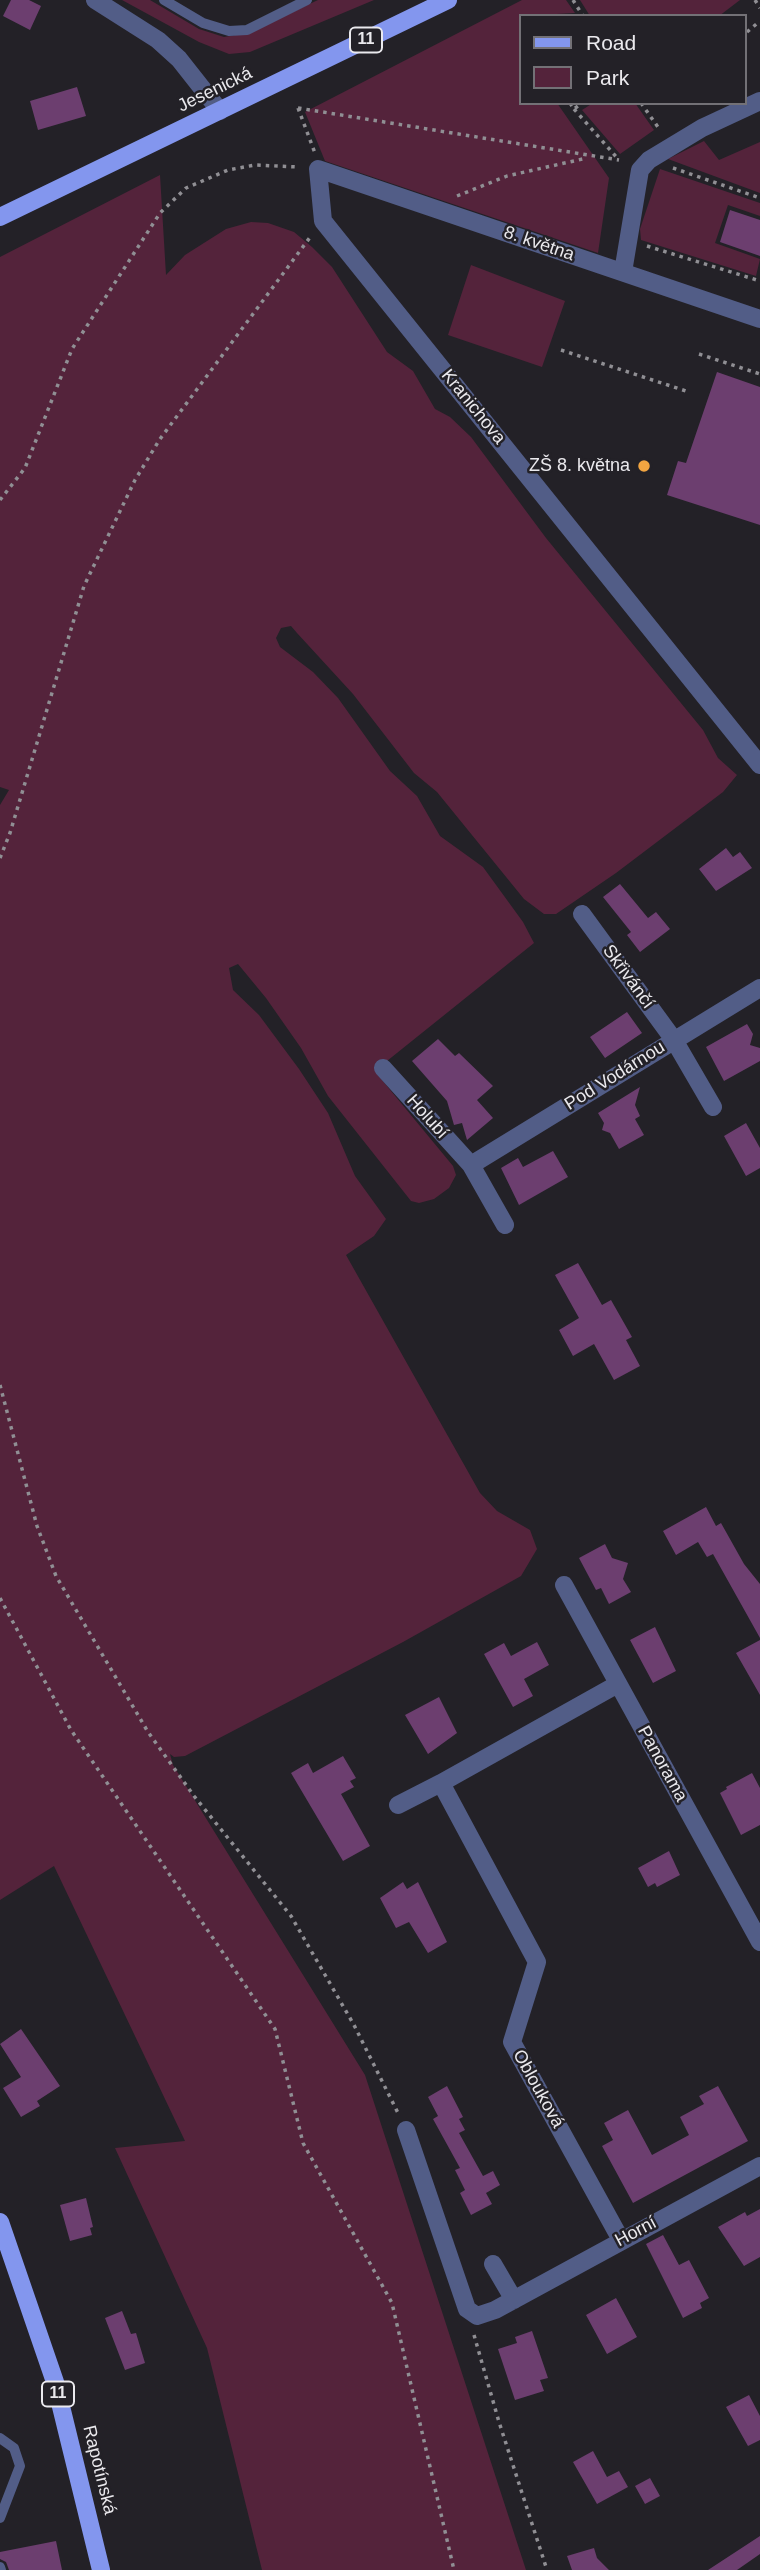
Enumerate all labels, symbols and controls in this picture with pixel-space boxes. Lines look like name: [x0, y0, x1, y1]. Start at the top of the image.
legend: [518, 14, 746, 105]
road number: 11: [350, 28, 382, 52]
text: Road: [586, 31, 636, 54]
street label: Jesenická: [174, 63, 256, 117]
text: Park: [586, 66, 629, 89]
street label: 8. května: [501, 222, 577, 266]
street label: Kranichova: [436, 365, 510, 449]
place label: ZŠ 8. května: [529, 455, 630, 477]
marker: ZŠ 8. května: [636, 458, 652, 474]
street label: Skřivánčí: [598, 941, 658, 1013]
street label: Pod Vodárnou: [561, 1037, 669, 1115]
street label: Holubí: [402, 1090, 452, 1144]
street label: Panorama: [632, 1722, 692, 1806]
street label: Oblouková: [508, 2046, 568, 2132]
street label: Horní: [611, 2212, 661, 2252]
road number: 11: [42, 2382, 74, 2406]
street label: Rapotínská: [78, 2423, 120, 2517]

